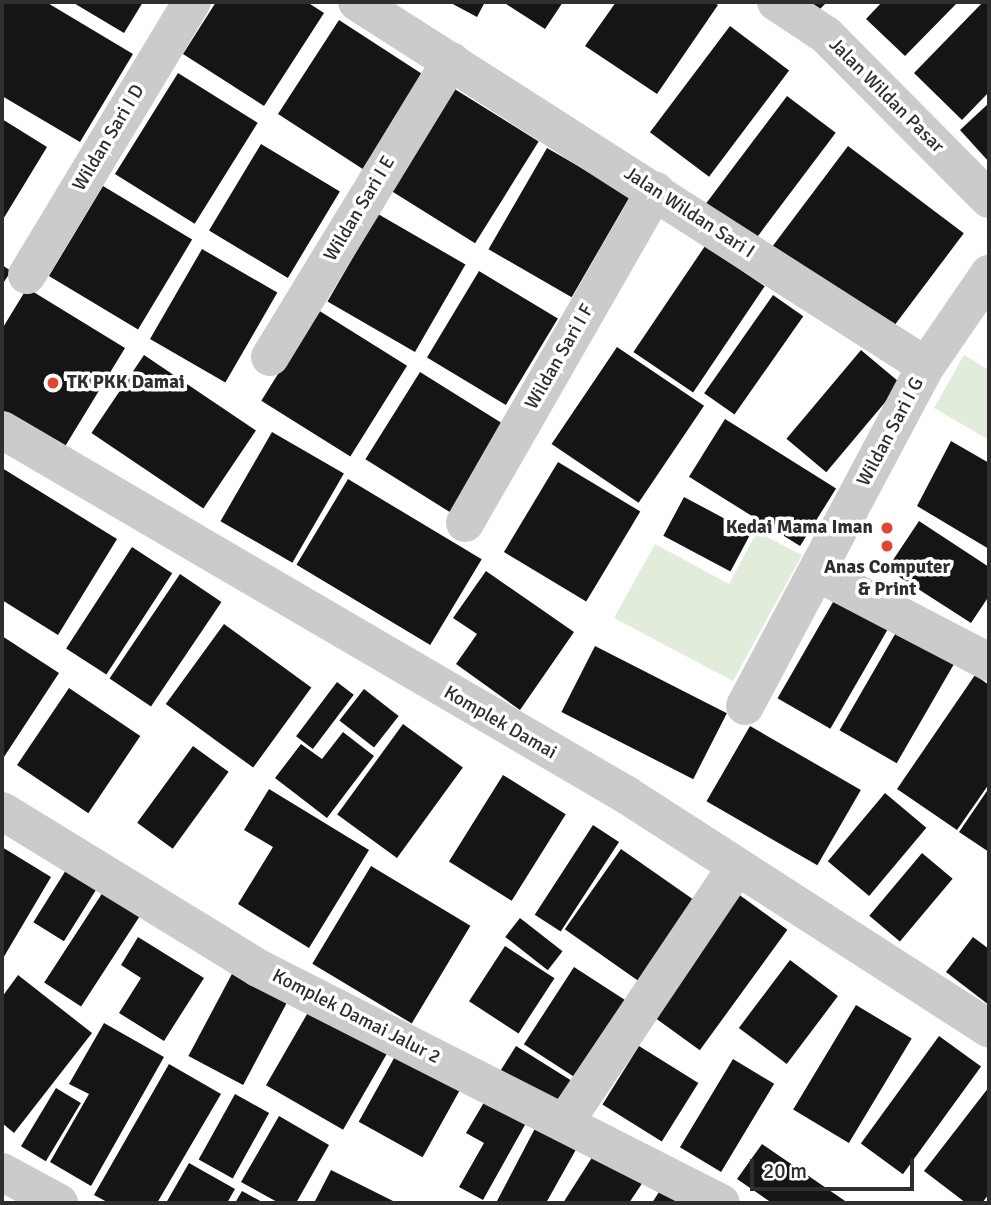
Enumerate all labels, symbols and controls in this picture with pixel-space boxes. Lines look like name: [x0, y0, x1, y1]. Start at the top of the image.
street label: Jalan Wildan Pasar: [824, 34, 948, 158]
street label: Wildan Sari I D: [68, 81, 150, 195]
street label: Wildan Sari I E: [320, 152, 400, 266]
street label: Jalan Wildan Sari I: [620, 162, 758, 264]
street label: Wildan Sari I F: [521, 300, 599, 414]
place label: TK PKK Damai: [67, 372, 185, 394]
street label: Wildan Sari I G: [853, 374, 929, 490]
marker: TK PKK Damai: [45, 375, 61, 391]
place label: Kedai Mama Iman: [726, 517, 873, 539]
marker: Kedai Mama Iman: [879, 520, 895, 536]
marker: Anas Computer & Print: [879, 538, 895, 554]
place label: Anas Computer & Print: [824, 557, 950, 601]
street label: Komplek Damai: [440, 682, 560, 764]
street label: Komplek Damai Jalur 2: [268, 965, 444, 1069]
scale bar: [753, 1146, 918, 1190]
text: 20 m: [763, 1158, 807, 1184]

